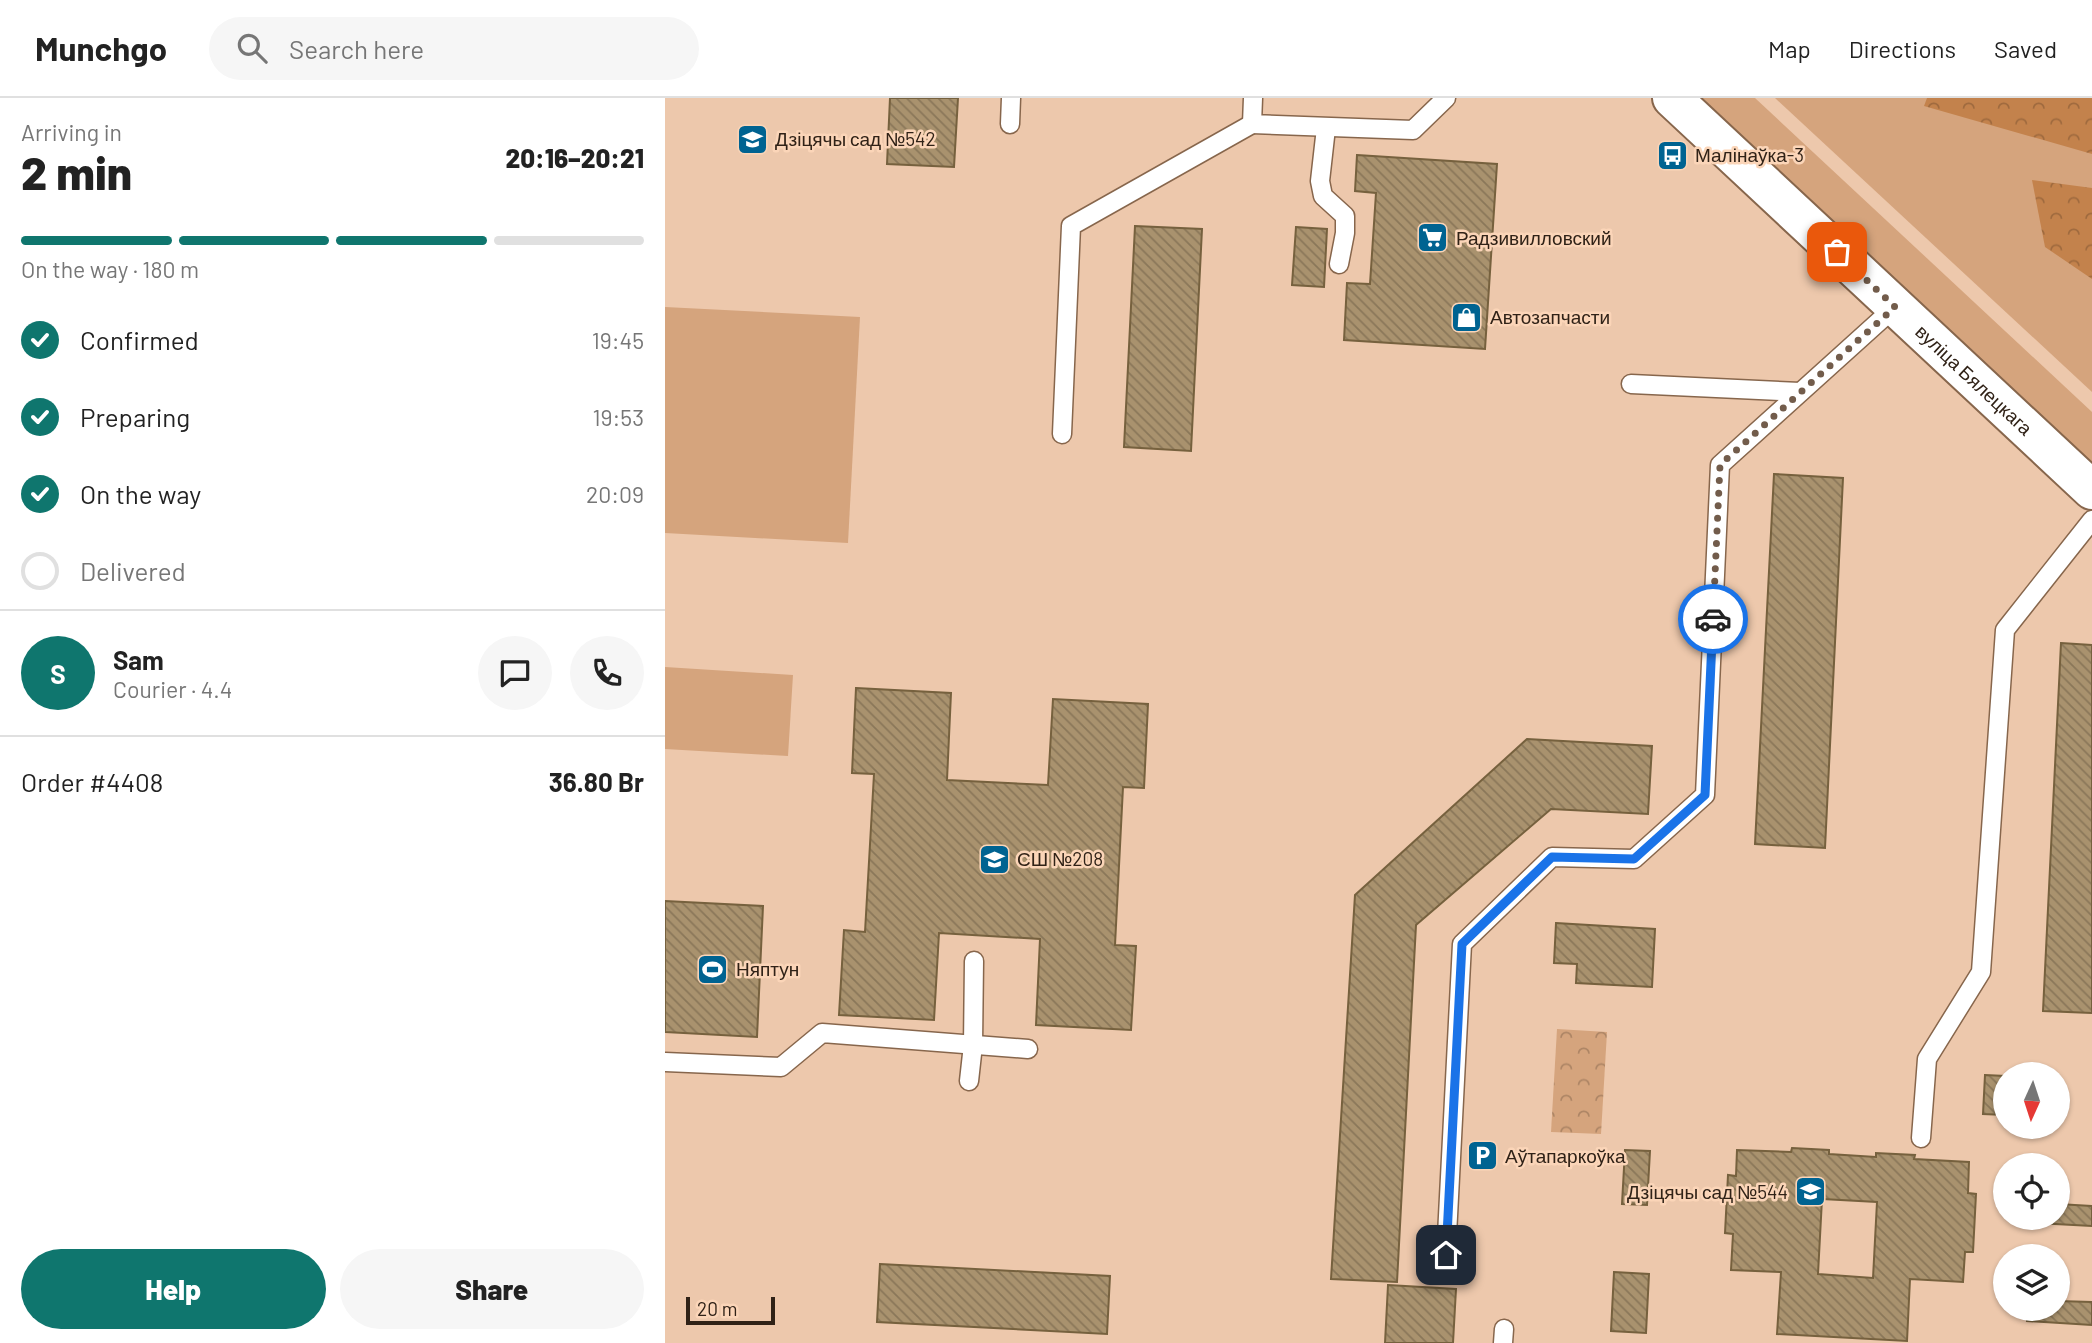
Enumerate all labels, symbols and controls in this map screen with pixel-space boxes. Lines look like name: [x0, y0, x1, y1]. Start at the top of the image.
search box: [209, 17, 699, 80]
text: Munchgo: [35, 28, 167, 68]
icon: search: [233, 29, 271, 67]
text: Search here: [289, 33, 424, 64]
text: Map: [1768, 34, 1811, 63]
text: Directions: [1849, 34, 1956, 63]
text: Saved: [1994, 34, 2057, 63]
text: Arriving in: [21, 118, 122, 146]
school or university icon: Дзіцячы сад №542: [735, 122, 769, 156]
place label: Дзіцячы сад №542: [775, 127, 936, 150]
bus stop icon: Малінаўка-3: [1655, 138, 1689, 172]
text: 20:16–20:21: [505, 142, 644, 173]
place label: Малінаўка-3: [1695, 143, 1804, 166]
text: 2 min: [21, 144, 132, 199]
supermarket icon: Радзивилловский: [1416, 221, 1450, 255]
pin: [1807, 222, 1867, 282]
place label: Радзивилловский: [1456, 226, 1612, 249]
icon: bag: [1818, 233, 1856, 271]
text: On the way · 180 m: [21, 255, 199, 283]
shop icon: Автозапчасти: [1450, 300, 1484, 334]
place label: Автозапчасти: [1490, 305, 1610, 328]
street label: вуліца Бялецкага: [1911, 319, 2038, 440]
icon: check: [21, 321, 59, 359]
text: Confirmed: [80, 324, 199, 355]
text: 19:45: [592, 326, 644, 354]
icon: check: [21, 398, 59, 436]
text: Preparing: [80, 401, 190, 432]
text: 19:53: [593, 403, 644, 431]
icon: check: [21, 475, 59, 513]
text: On the way: [80, 478, 201, 509]
text: 20:09: [586, 480, 644, 508]
text: Delivered: [80, 555, 186, 586]
courier: [1678, 584, 1748, 654]
icon: car: [1694, 600, 1732, 638]
button: chat: [478, 636, 552, 710]
button: phone: [570, 636, 644, 710]
text: Sam: [113, 644, 164, 675]
text: S: [50, 658, 66, 689]
text: Courier · 4.4: [113, 675, 232, 703]
text: Order #4408: [21, 766, 163, 797]
text: 36.80 Br: [549, 766, 644, 797]
school or university icon: СШ №208: [977, 842, 1011, 876]
place label: СШ №208: [1017, 847, 1103, 870]
sports icon: Няптун: [696, 952, 730, 986]
place label: Няптун: [736, 957, 799, 980]
north arrow: [1993, 1062, 2070, 1139]
map controls: [1993, 1062, 2070, 1321]
parking icon: Аўтапаркоўка: [1465, 1139, 1499, 1173]
place label: Аўтапаркоўка: [1505, 1144, 1626, 1167]
button: locate: [1993, 1153, 2070, 1230]
school or university icon: Дзіцячы сад №544: [1794, 1175, 1828, 1209]
place label: Дзіцячы сад №544: [1627, 1180, 1788, 1203]
pin: [1416, 1225, 1476, 1285]
icon: home: [1427, 1236, 1465, 1274]
button: layers: [1993, 1244, 2070, 1321]
button: Help: [21, 1249, 326, 1329]
button: Share: [340, 1249, 644, 1329]
scale bar: [686, 1294, 775, 1326]
text: 20 m: [697, 1297, 737, 1320]

